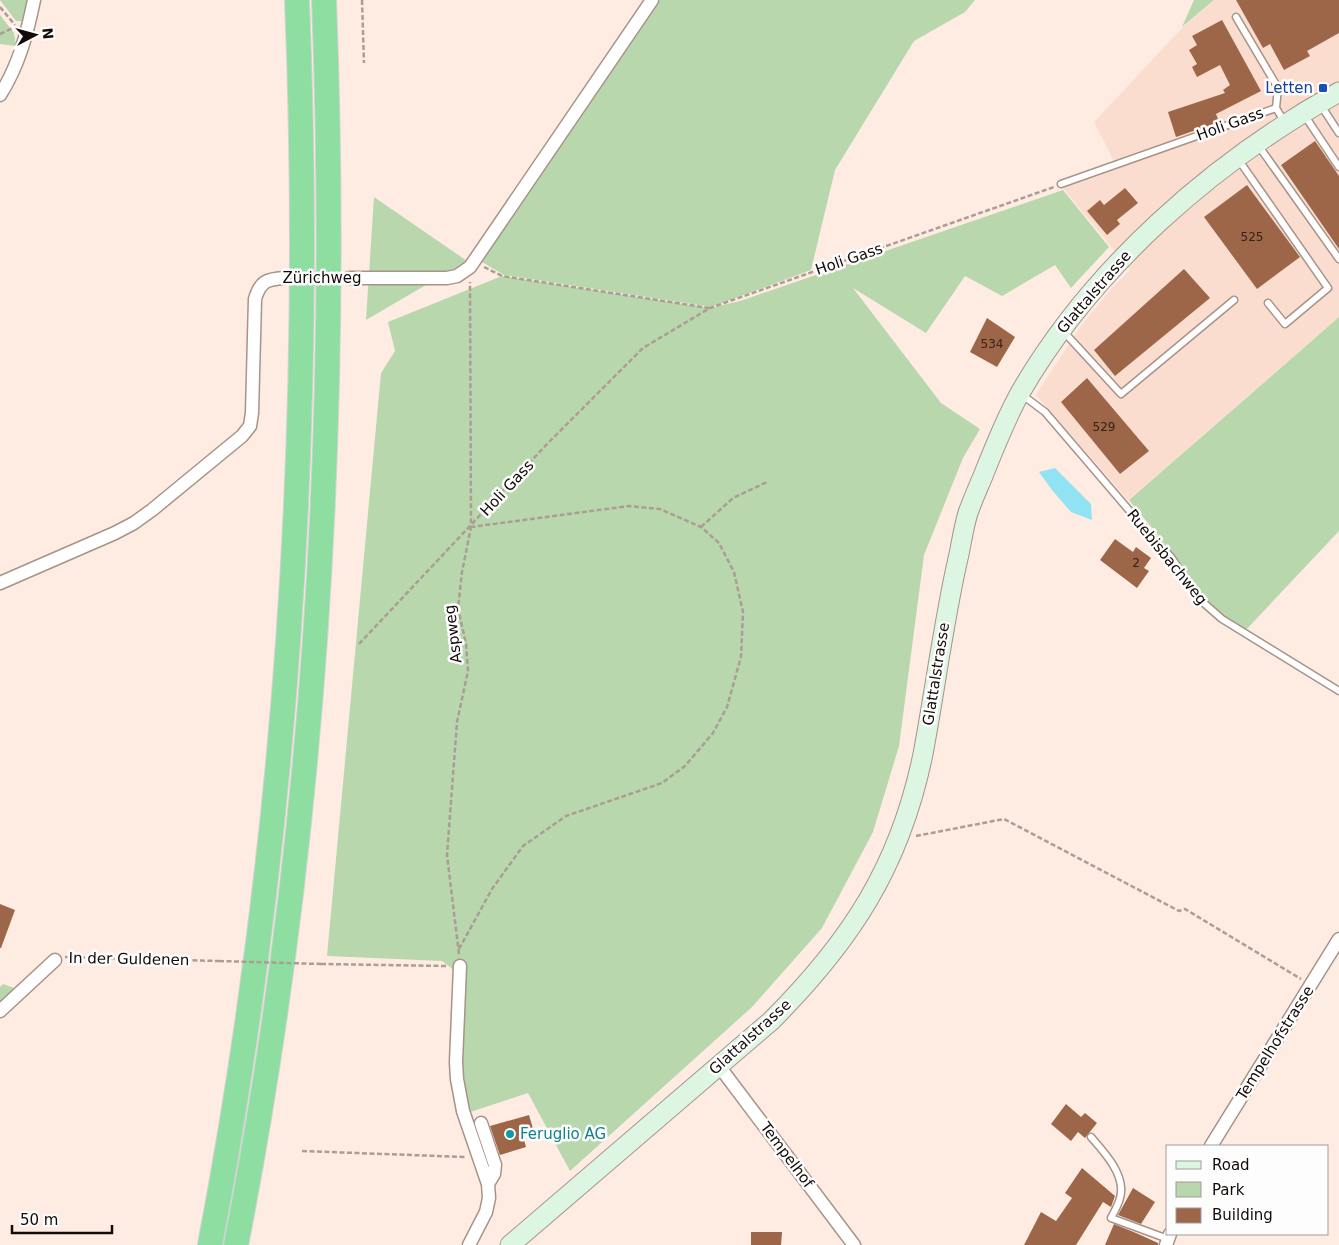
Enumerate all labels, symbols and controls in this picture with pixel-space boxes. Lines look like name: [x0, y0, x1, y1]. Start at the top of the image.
north arrow: [10, 10, 60, 60]
text: N: [39, 27, 56, 40]
place label: Letten: [1265, 79, 1313, 97]
marker: Letten: [1317, 82, 1329, 94]
street label: Holi Gass: [1194, 104, 1266, 144]
house number: 525: [1241, 230, 1263, 244]
street label: Holi Gass: [813, 239, 885, 279]
street label: Glattalstrasse: [1053, 247, 1135, 337]
street label: Zürichweg: [283, 269, 361, 287]
house number: 534: [981, 337, 1003, 351]
house number: 529: [1093, 420, 1115, 434]
street label: Holi Gass: [477, 456, 538, 520]
street label: Ruebisbachweg: [1123, 506, 1211, 608]
house number: 2: [1132, 556, 1140, 570]
street label: Aspweg: [440, 604, 466, 664]
street label: Glattalstrasse: [919, 621, 953, 727]
street label: In der Guldenen: [69, 949, 189, 969]
street label: Tempelhofstrasse: [1232, 983, 1317, 1104]
street label: Glattalstrasse: [705, 996, 795, 1078]
street label: Tempelhof: [756, 1118, 818, 1192]
place label: Feruglio AG: [520, 1125, 606, 1143]
marker: Feruglio AG: [504, 1128, 516, 1140]
legend: [1166, 1145, 1329, 1235]
text: Road: [1212, 1156, 1250, 1174]
text: Park: [1212, 1181, 1245, 1199]
scale bar: [12, 1202, 112, 1234]
text: Building: [1212, 1206, 1273, 1224]
text: 50 m: [20, 1211, 58, 1229]

